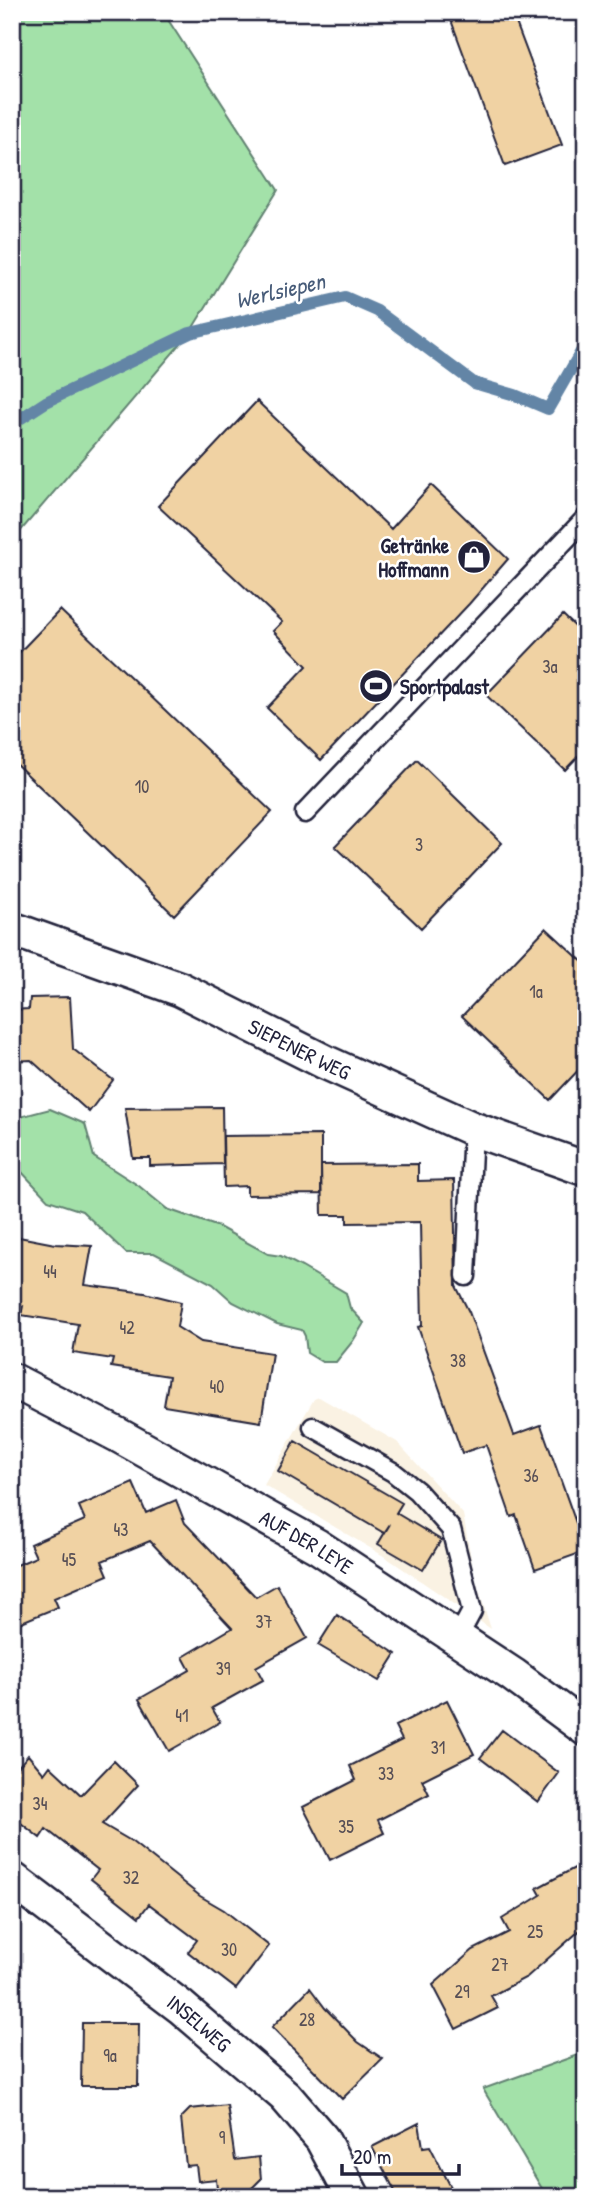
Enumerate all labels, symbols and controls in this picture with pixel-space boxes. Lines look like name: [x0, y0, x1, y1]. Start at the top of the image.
water label: Werlsiepen: [232, 264, 330, 316]
place label: Getränke Hoffmann: [378, 531, 450, 584]
shop icon: Getränke Hoffmann: [455, 538, 493, 576]
house number: 3a: [542, 654, 558, 679]
sports icon: Sportpalast: [357, 667, 395, 705]
place label: Sportpalast: [400, 672, 490, 702]
house number: 10: [135, 774, 149, 799]
house number: 3: [415, 832, 423, 857]
house number: 1a: [529, 979, 543, 1004]
street label: SIEPENER WEG: [243, 1011, 355, 1086]
house number: 44: [43, 1259, 57, 1284]
house number: 42: [119, 1315, 135, 1340]
house number: 38: [450, 1348, 466, 1373]
house number: 40: [210, 1374, 224, 1399]
house number: 36: [523, 1463, 539, 1488]
street label: AUF DER LEYE: [255, 1503, 359, 1580]
house number: 43: [114, 1517, 128, 1542]
house number: 45: [62, 1547, 77, 1572]
house number: 37: [256, 1609, 273, 1634]
house number: 39: [216, 1656, 231, 1681]
house number: 41: [175, 1703, 189, 1728]
house number: 31: [431, 1735, 445, 1760]
house number: 33: [378, 1761, 394, 1786]
house number: 34: [33, 1791, 48, 1816]
house number: 35: [338, 1814, 354, 1839]
house number: 32: [123, 1865, 140, 1890]
house number: 25: [527, 1919, 543, 1944]
house number: 30: [221, 1937, 237, 1962]
house number: 27: [491, 1952, 509, 1977]
house number: 29: [454, 1979, 470, 2004]
street label: INSELWEG: [161, 1987, 237, 2058]
house number: 28: [299, 2007, 315, 2032]
house number: 9a: [103, 2043, 117, 2068]
house number: 9: [219, 2125, 226, 2150]
scale bar: [342, 2132, 460, 2176]
text: 20 m: [353, 2142, 391, 2171]

